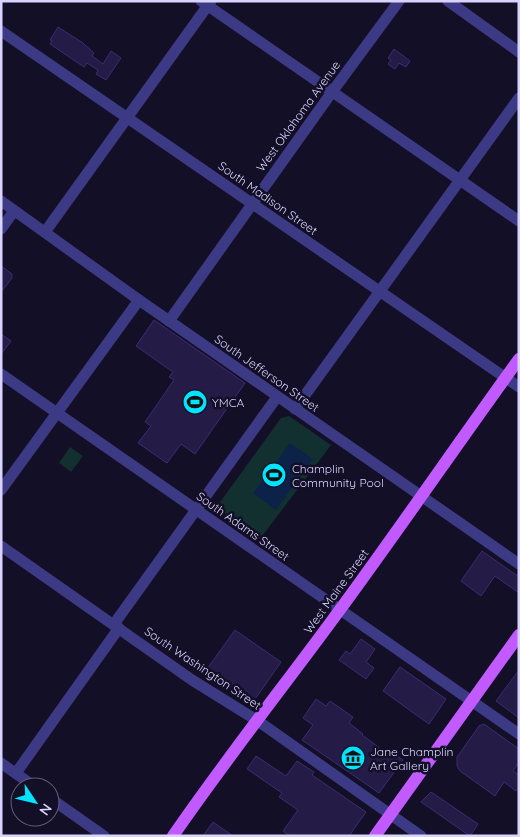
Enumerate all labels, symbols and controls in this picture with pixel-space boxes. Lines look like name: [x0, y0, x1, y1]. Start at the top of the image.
street label: West Oklahoma Avenue: [253, 57, 343, 174]
street label: South Madison Street: [215, 158, 321, 238]
street label: South Jefferson Street: [212, 331, 322, 415]
sports icon: YMCA: [182, 389, 208, 415]
place label: YMCA: [212, 395, 244, 410]
place label: Champlin Community Pool: [292, 461, 384, 490]
sports icon: Champlin Community Pool: [261, 462, 287, 488]
street label: South Adams Street: [194, 488, 292, 564]
street label: West Maine Street: [300, 546, 372, 636]
street label: South Washington Street: [142, 623, 264, 713]
place label: Jane Champlin Art Gallery: [370, 744, 454, 773]
museum icon: Jane Champlin Art Gallery: [340, 745, 366, 771]
north arrow: [10, 777, 60, 827]
text: N: [35, 800, 56, 819]

